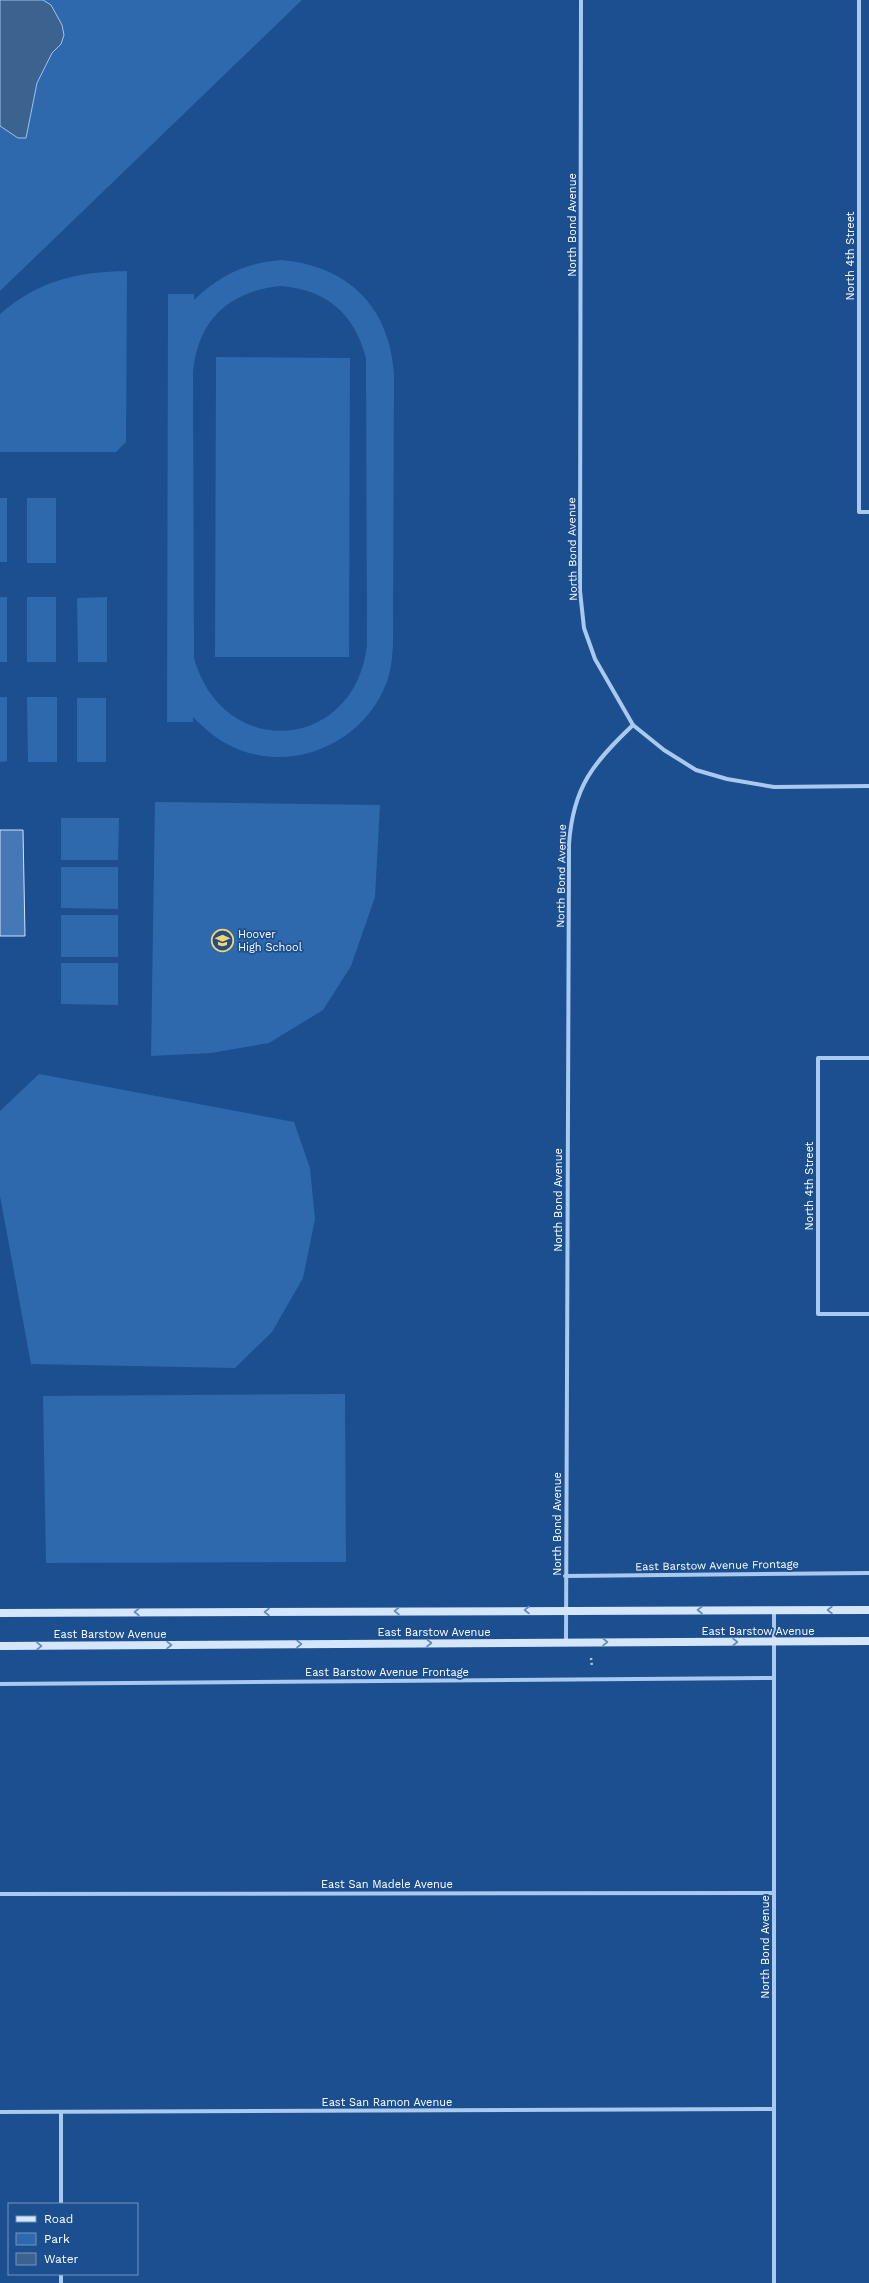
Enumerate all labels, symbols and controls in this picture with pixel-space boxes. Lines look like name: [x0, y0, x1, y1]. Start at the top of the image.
street label: North Bond Avenue: [566, 173, 579, 277]
street label: North 4th Street: [844, 211, 857, 300]
street label: North Bond Avenue: [565, 497, 580, 601]
street label: North Bond Avenue: [554, 824, 569, 928]
school or university icon: Hoover High School: [210, 927, 236, 953]
place label: Hoover High School: [238, 928, 303, 954]
street label: North 4th Street: [803, 1141, 816, 1230]
street label: North Bond Avenue: [552, 1148, 565, 1252]
street label: North Bond Avenue: [551, 1472, 564, 1576]
street label: East Barstow Avenue Frontage: [635, 1558, 799, 1573]
one-way arrow: [524, 1606, 530, 1614]
one-way arrow: [697, 1606, 703, 1615]
one-way arrow: [827, 1606, 833, 1614]
one-way arrow: [394, 1607, 400, 1615]
one-way arrow: [134, 1608, 140, 1617]
one-way arrow: [264, 1608, 270, 1616]
street label: East Barstow Avenue: [701, 1625, 815, 1638]
street label: East Barstow Avenue: [377, 1626, 491, 1639]
street label: East Barstow Avenue: [53, 1628, 167, 1641]
one-way arrow: [602, 1638, 608, 1646]
one-way arrow: [732, 1638, 738, 1646]
one-way arrow: [426, 1639, 432, 1647]
one-way arrow: [296, 1640, 302, 1648]
one-way arrow: [166, 1641, 172, 1649]
one-way arrow: [36, 1642, 42, 1650]
street label: East Barstow Avenue Frontage: [305, 1666, 469, 1679]
street label: East San Madele Avenue: [321, 1878, 453, 1891]
street label: North Bond Avenue: [759, 1895, 772, 1999]
street label: East San Ramon Avenue: [322, 2096, 452, 2109]
legend: [8, 2203, 138, 2275]
text: Road: [44, 2212, 73, 2226]
text: Park: [44, 2232, 70, 2246]
text: Water: [44, 2252, 79, 2266]

